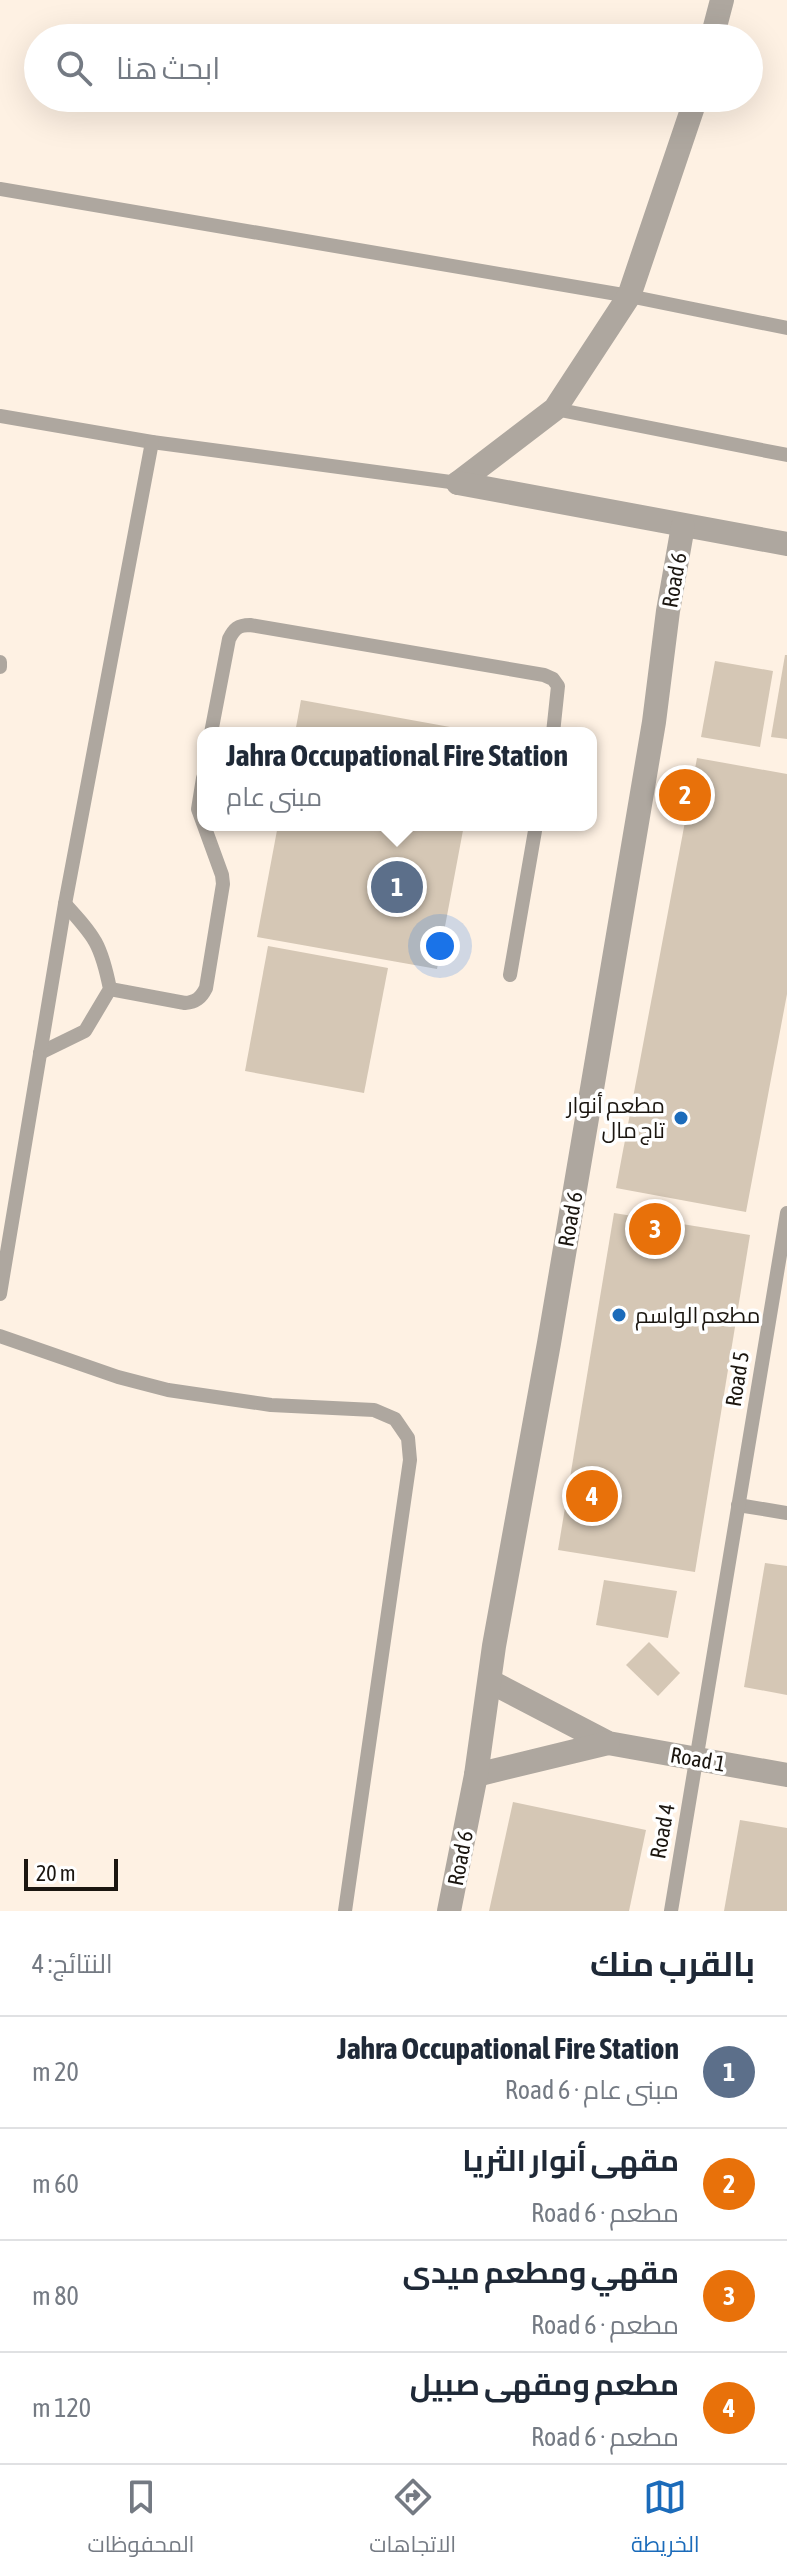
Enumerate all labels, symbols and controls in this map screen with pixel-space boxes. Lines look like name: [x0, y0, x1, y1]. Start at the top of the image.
search box: [24, 24, 763, 112]
icon: search: [52, 46, 96, 90]
text: ابحث هنا: [116, 51, 220, 85]
street label: Road 6: [656, 550, 692, 610]
popup: [197, 727, 597, 831]
text: Jahra Occupational Fire Station: [226, 738, 568, 772]
pin: 2: [659, 765, 711, 825]
text: مبنى عام: [226, 782, 322, 812]
pin: 1: [371, 857, 423, 917]
your location: [420, 926, 460, 966]
place label: مطعم أنوار تاج مال: [565, 1092, 665, 1145]
marker: مطعم أنوار تاج مال: [672, 1109, 690, 1127]
street label: Road 6: [552, 1189, 588, 1249]
pin: 3: [629, 1199, 681, 1259]
place label: مطعم الواسم: [635, 1302, 760, 1331]
marker: مطعم الواسم: [610, 1306, 628, 1324]
street label: Road 5: [720, 1350, 754, 1408]
pin: 4: [566, 1466, 618, 1526]
street label: Road 1: [668, 1741, 728, 1777]
street label: Road 4: [644, 1801, 680, 1861]
street label: Road 6: [442, 1828, 478, 1888]
scale bar: [24, 1855, 118, 1891]
text: 20 m: [36, 1860, 76, 1886]
text: بالقرب منك: [590, 1944, 755, 1983]
text: النتائج: 4: [32, 1949, 113, 1979]
text: Jahra Occupational Fire Station: [337, 2031, 679, 2065]
text: 20 m: [32, 2057, 79, 2087]
text: 1: [723, 2057, 735, 2087]
text: مبنى عام · Road 6: [505, 2075, 679, 2105]
text: مقهى أنوار الثريا: [462, 2143, 679, 2177]
text: 60 m: [32, 2169, 79, 2199]
text: 2: [723, 2169, 735, 2199]
text: مطعم · Road 6: [531, 2198, 679, 2228]
text: مقهي ومطعم ميدى: [403, 2255, 679, 2289]
text: 80 m: [32, 2281, 79, 2311]
text: 3: [723, 2281, 735, 2311]
text: مطعم · Road 6: [531, 2310, 679, 2340]
text: مطعم ومقهى صبيل: [410, 2367, 679, 2401]
text: 120 m: [32, 2393, 91, 2423]
text: 4: [723, 2393, 735, 2423]
text: مطعم · Road 6: [531, 2422, 679, 2452]
tab: المحفوظات: [87, 2475, 194, 2565]
tab: الاتجاهات: [369, 2475, 456, 2565]
tab: الخريطة: [631, 2475, 700, 2565]

